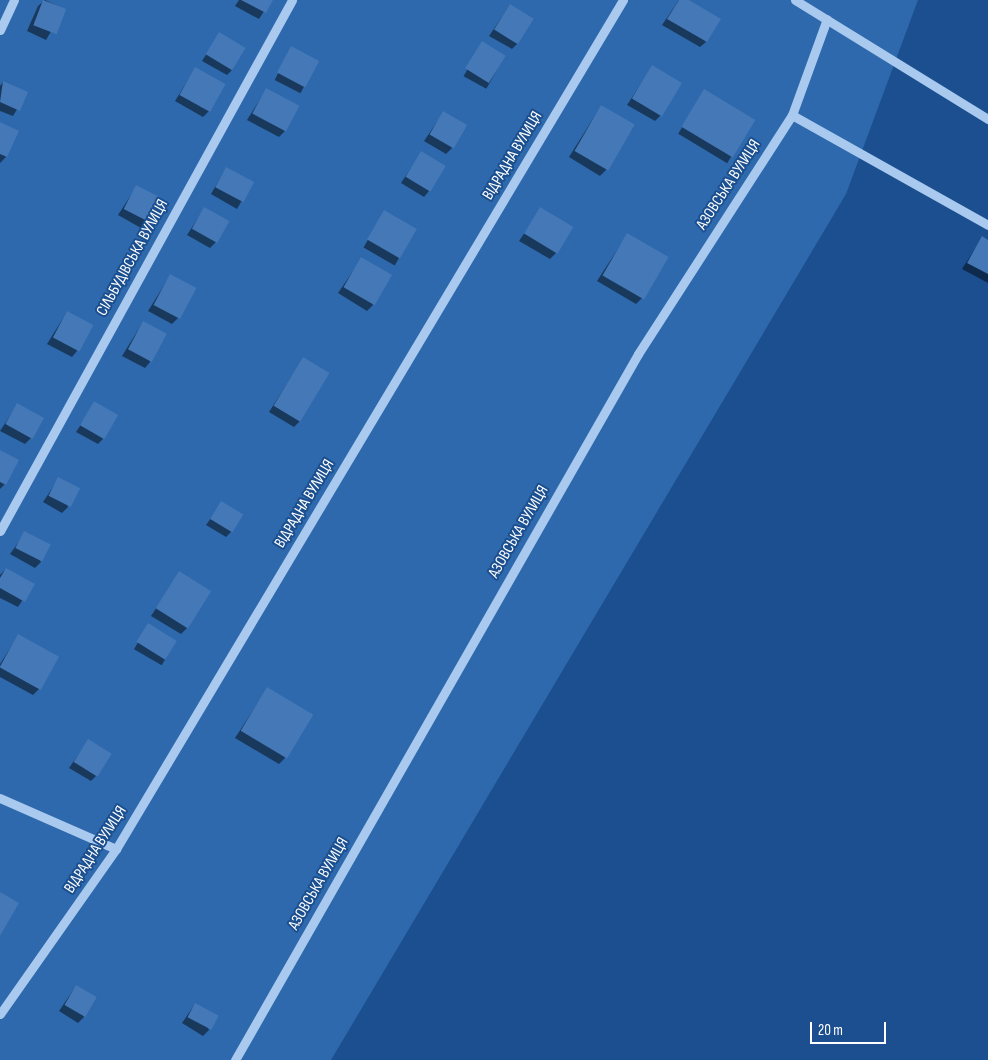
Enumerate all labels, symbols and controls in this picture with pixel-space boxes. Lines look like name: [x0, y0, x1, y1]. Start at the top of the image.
street label: ВІДРАДНА ВУЛИЦЯ: [479, 108, 547, 204]
street label: АЗОВСЬКА ВУЛИЦЯ: [693, 136, 765, 234]
street label: СІЛЬБУДІВСЬКА ВУЛИЦЯ: [93, 196, 173, 320]
street label: ВІДРАДНА ВУЛИЦЯ: [271, 456, 339, 552]
street label: АЗОВСЬКА ВУЛИЦЯ: [485, 482, 553, 582]
street label: ВІДРАДНА ВУЛИЦЯ: [61, 803, 131, 897]
street label: АЗОВСЬКА ВУЛИЦЯ: [285, 834, 353, 934]
scale bar: [813, 1012, 889, 1044]
text: 20 m: [818, 1021, 843, 1040]

